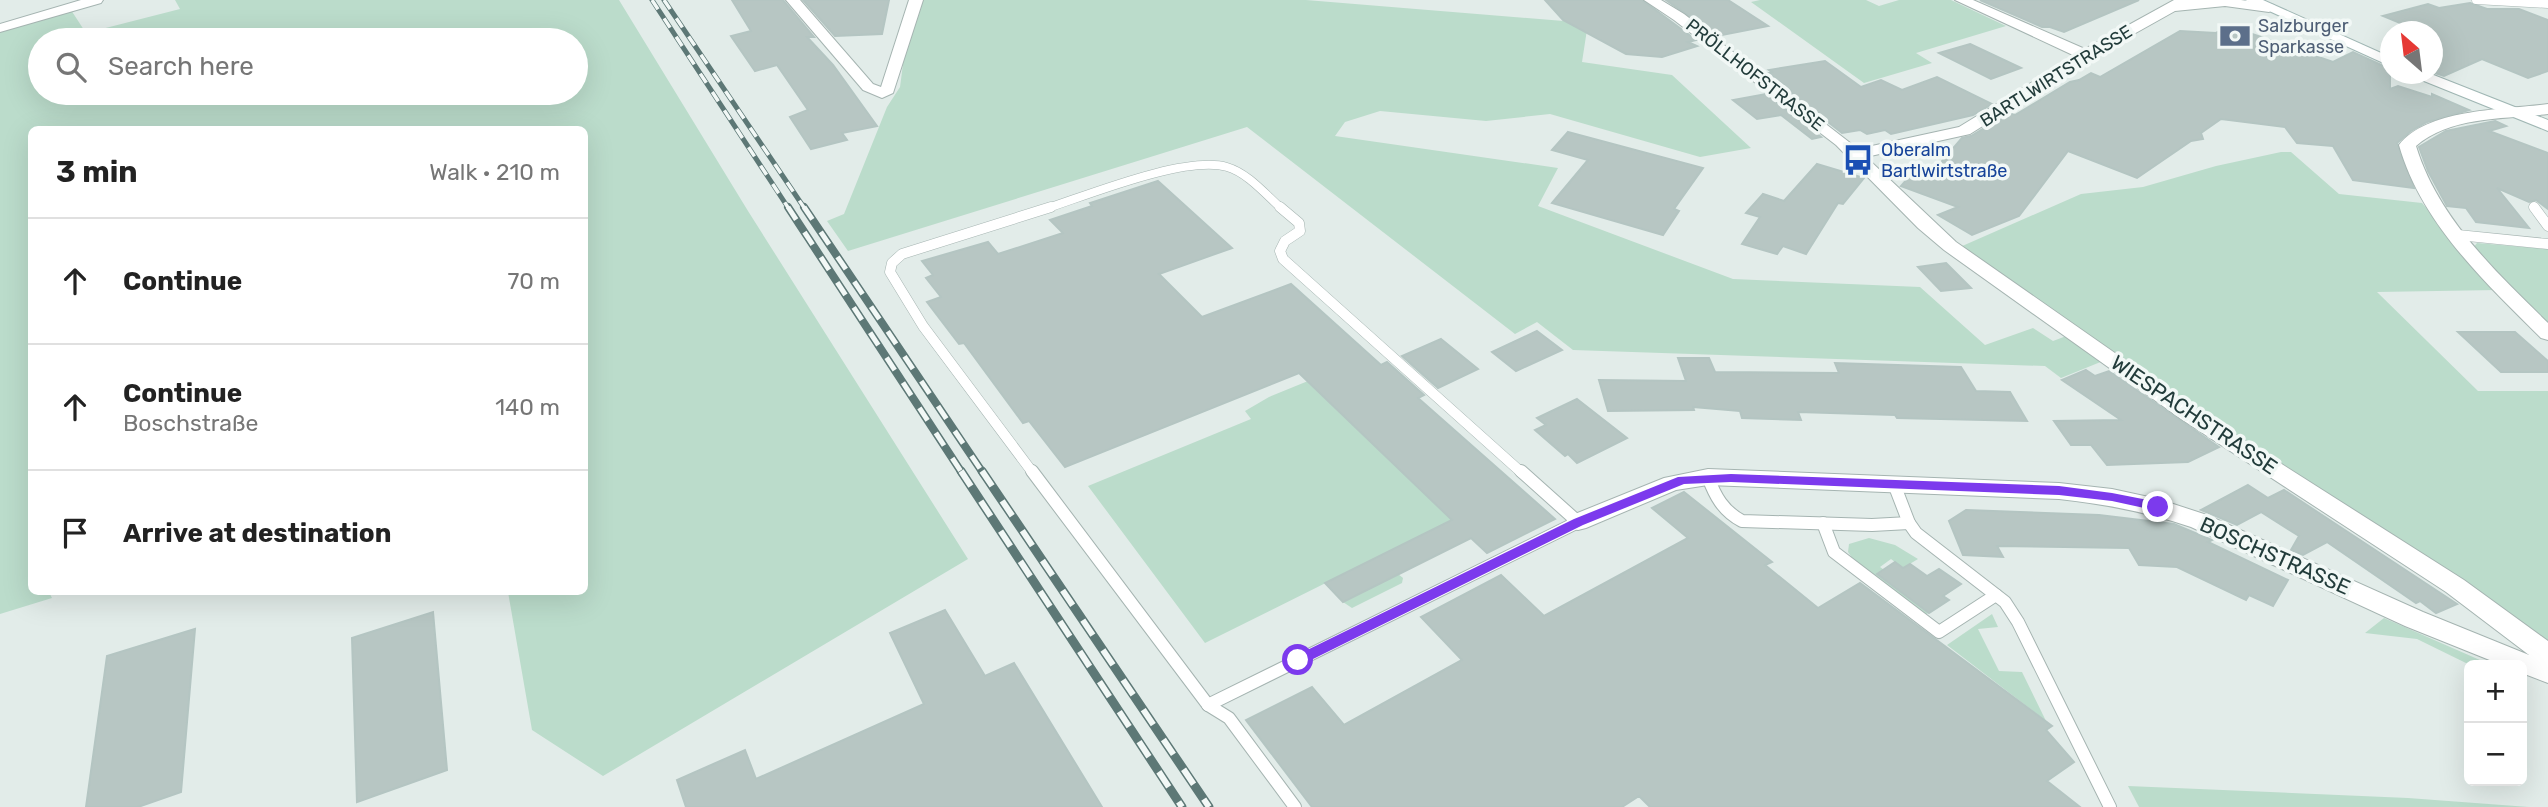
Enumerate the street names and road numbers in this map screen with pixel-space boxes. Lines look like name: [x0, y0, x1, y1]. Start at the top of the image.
street label: PRÖLLHOFSTRASSE: [1681, 14, 1829, 136]
street label: BARTLWIRTSTRASSE: [1976, 20, 2136, 132]
street label: WIESPACHSTRASSE: [2106, 350, 2282, 480]
street label: BOSCHSTRASSE: [2196, 511, 2354, 600]

